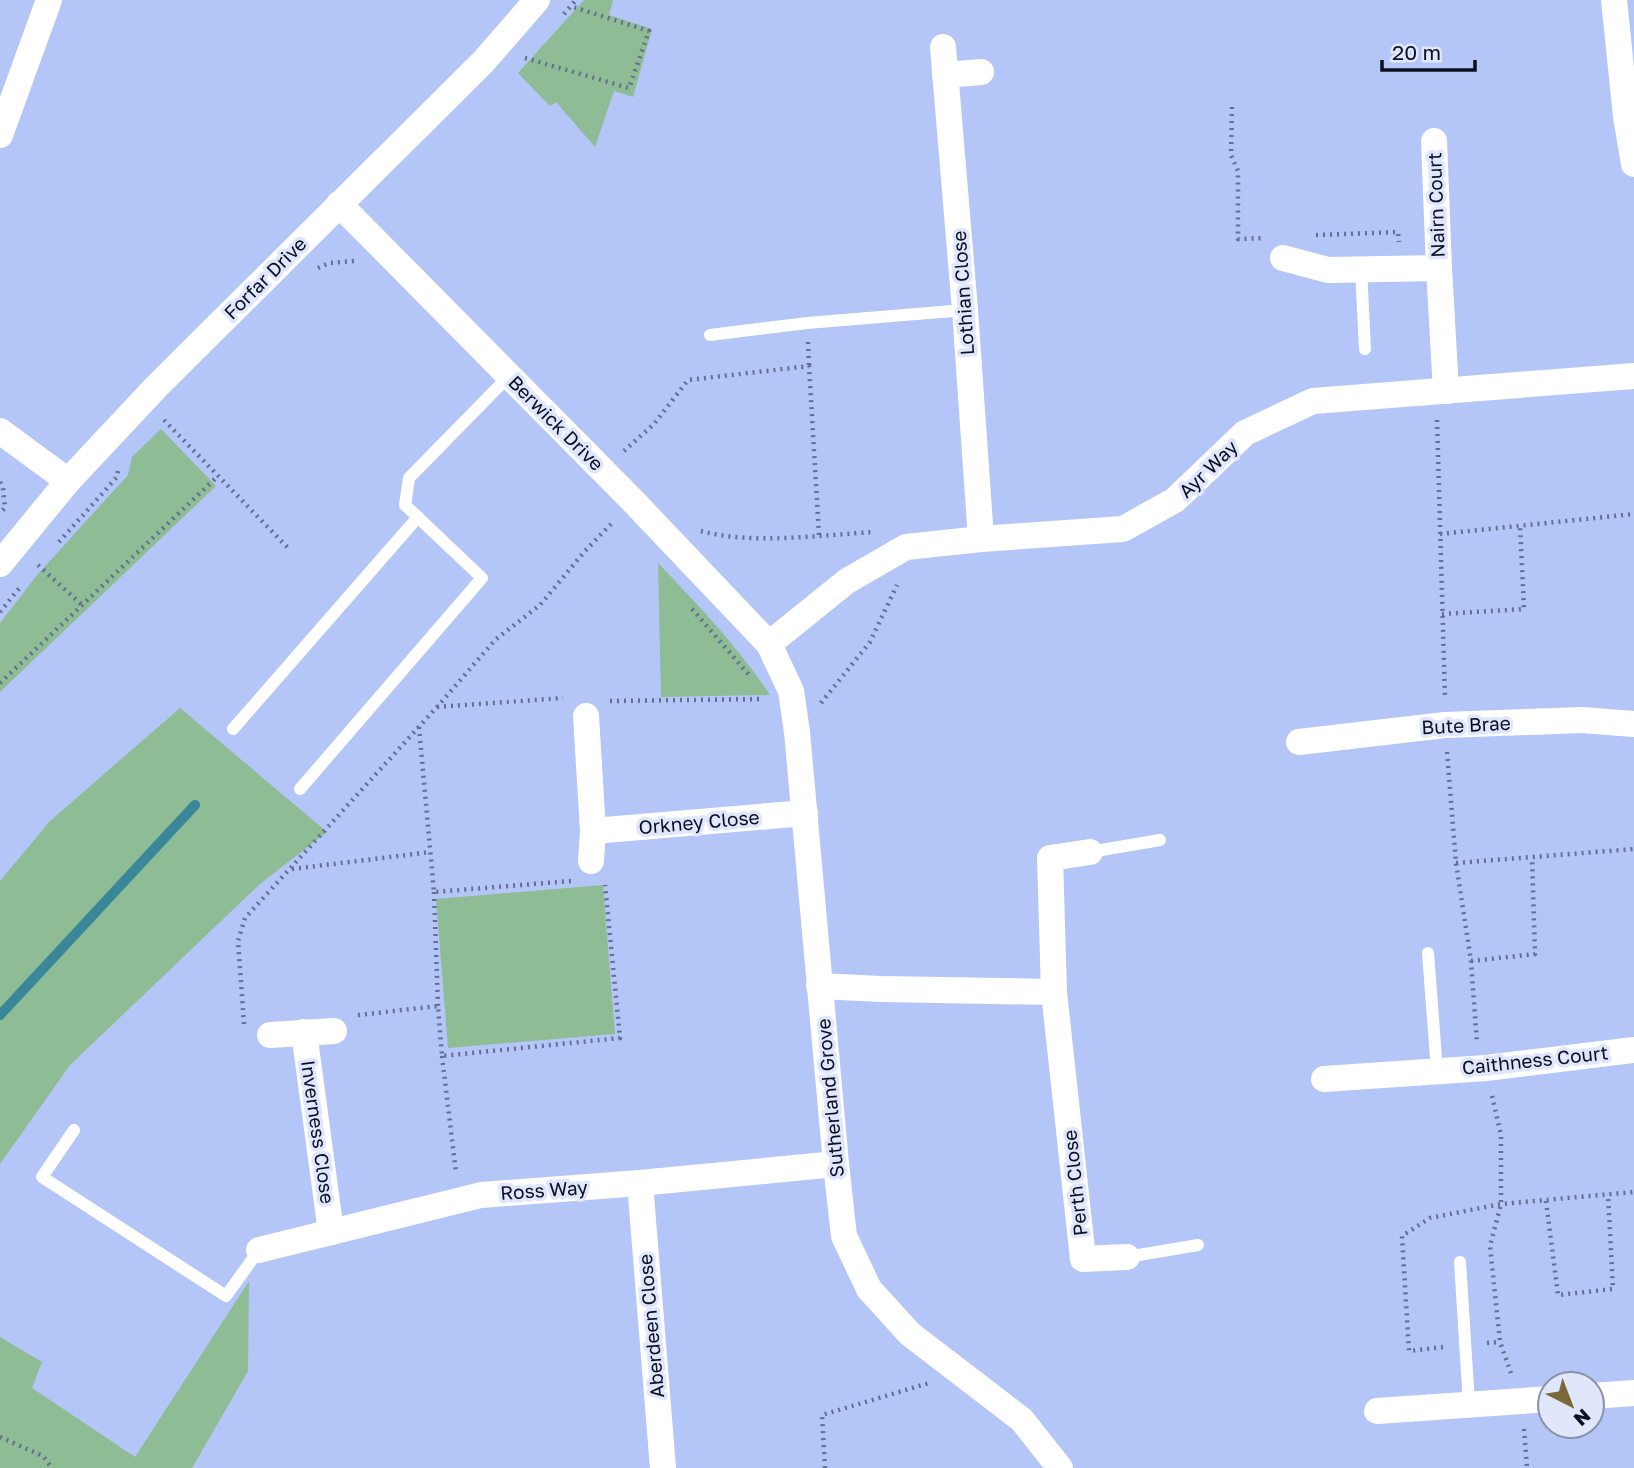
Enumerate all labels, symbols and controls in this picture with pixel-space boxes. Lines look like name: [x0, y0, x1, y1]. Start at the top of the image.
scale bar: [1382, 28, 1475, 72]
text: 20 m: [1392, 39, 1441, 65]
street label: Nairn Court: [1422, 152, 1449, 258]
street label: Lothian Close: [947, 230, 978, 356]
street label: Forfar Drive: [219, 232, 311, 324]
street label: Berwick Drive: [504, 370, 609, 475]
street label: Ayr Way: [1173, 435, 1242, 502]
street label: Bute Brae: [1421, 711, 1511, 738]
street label: Orkney Close: [638, 805, 760, 838]
street label: Sutherland Grove: [811, 1018, 848, 1178]
street label: Caithness Court: [1461, 1040, 1609, 1079]
street label: Inverness Close: [297, 1059, 340, 1205]
street label: Perth Close: [1058, 1129, 1092, 1237]
street label: Ross Way: [500, 1175, 589, 1204]
street label: Aberdeen Close: [633, 1253, 668, 1399]
north arrow: [1536, 1370, 1606, 1440]
text: N: [1570, 1405, 1596, 1431]

